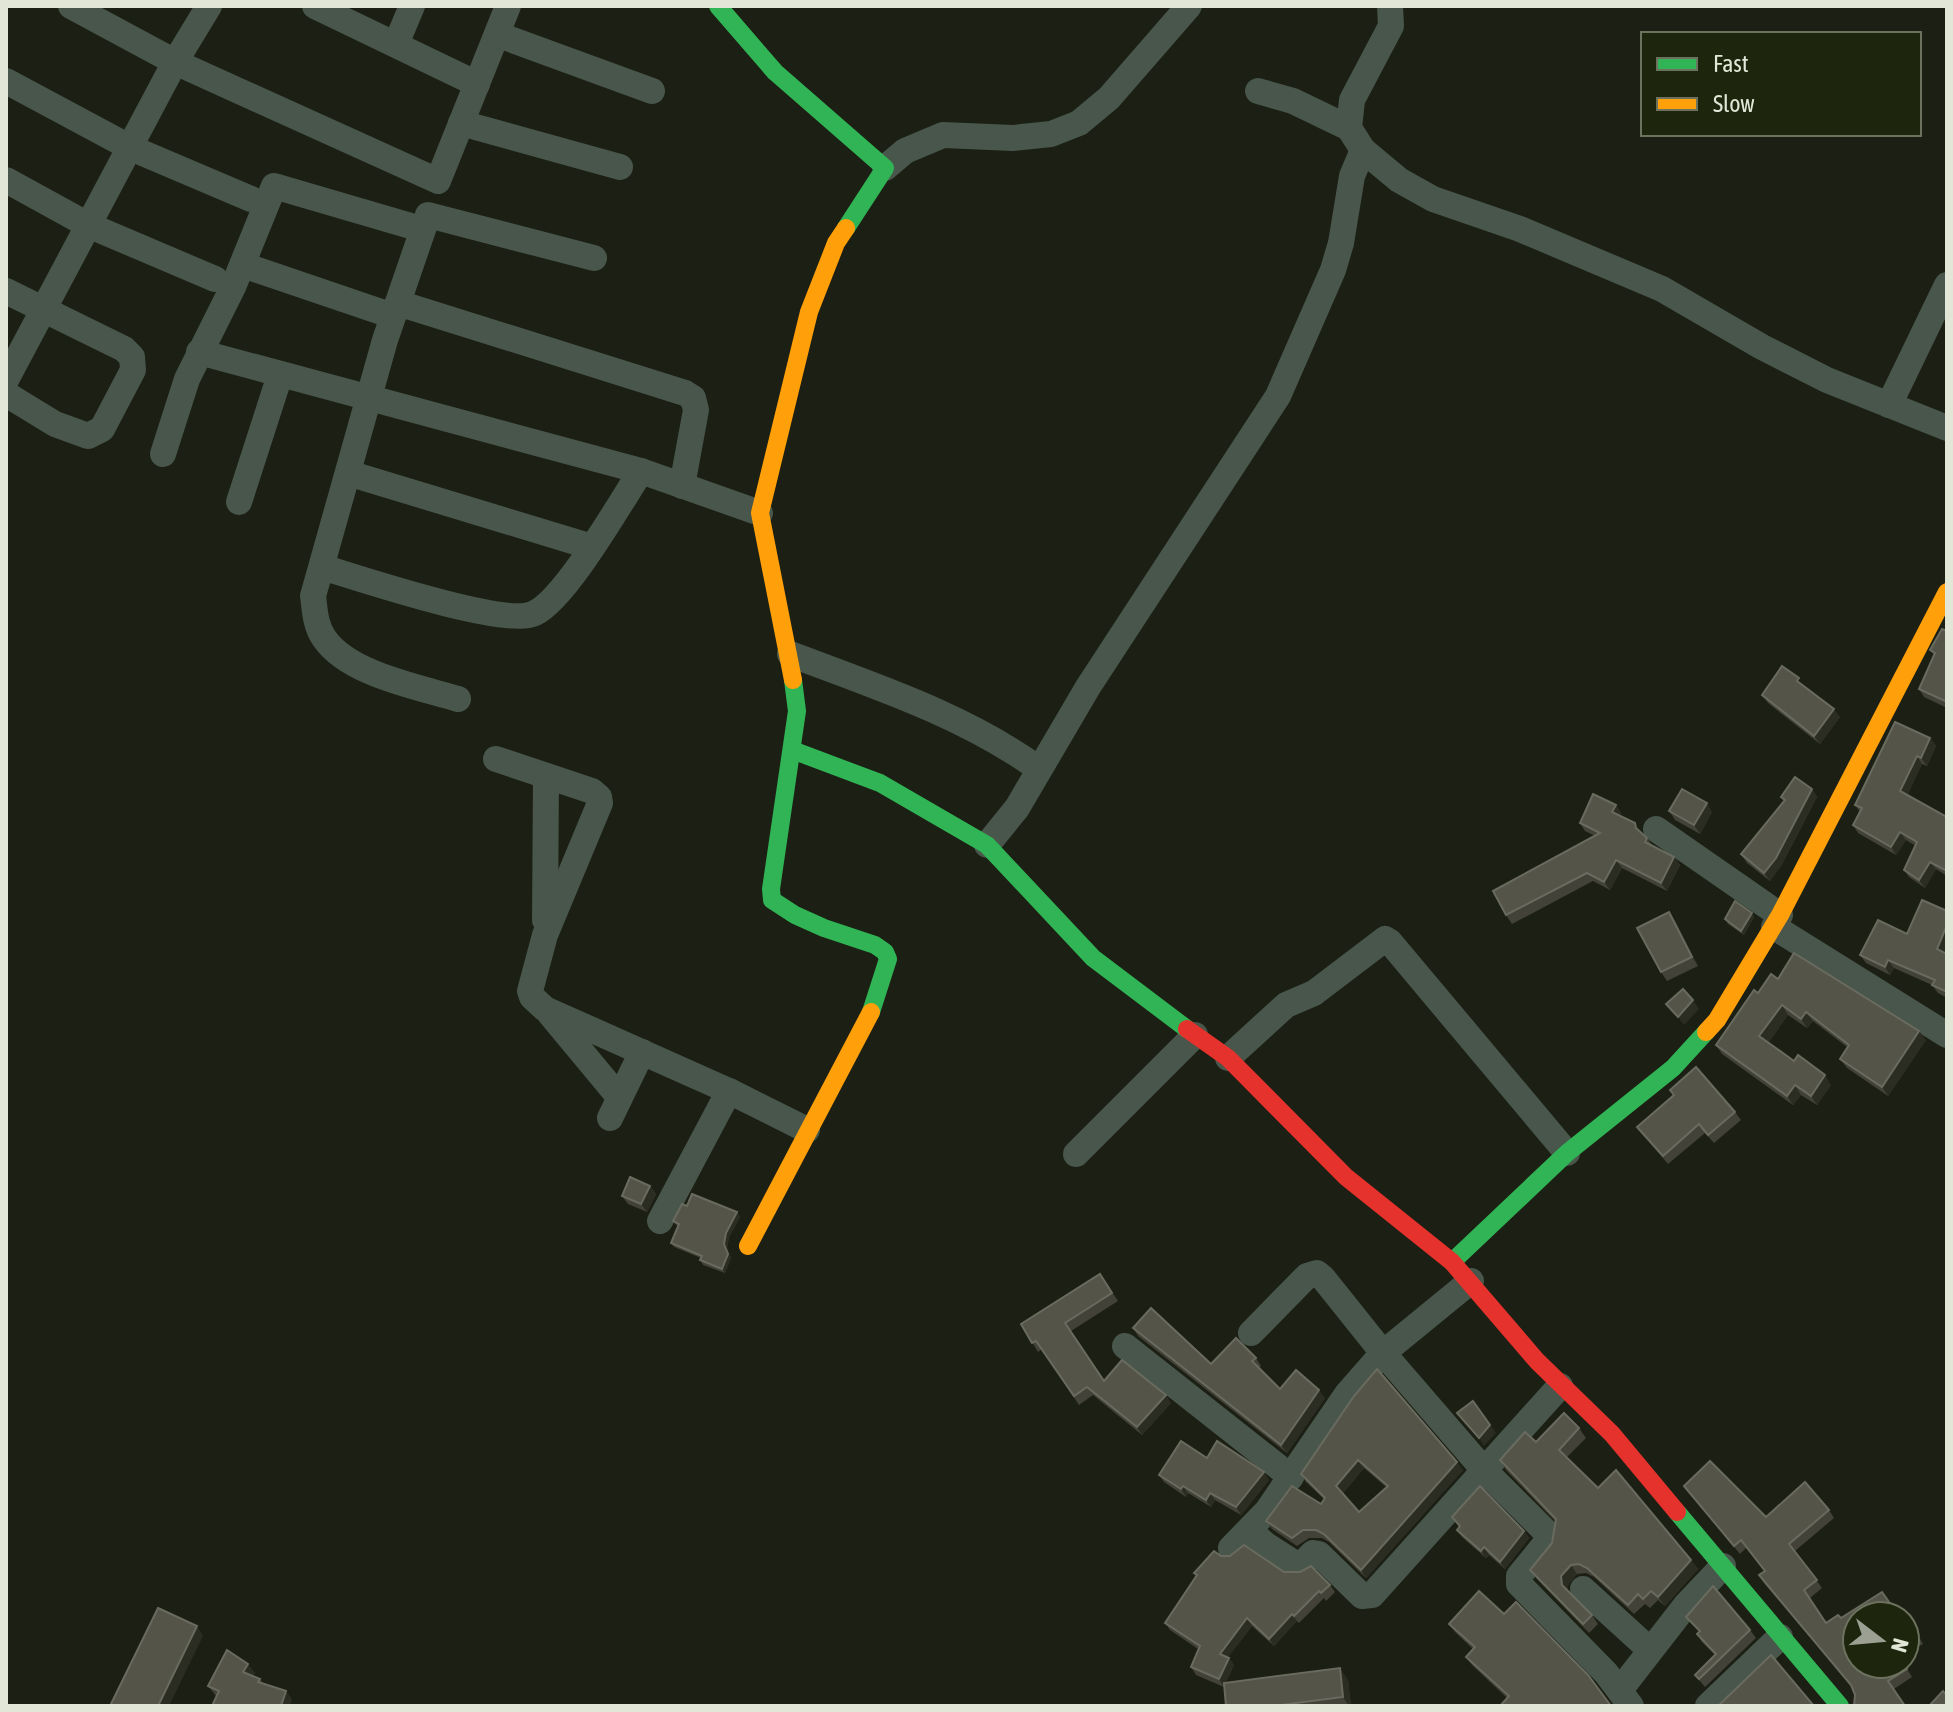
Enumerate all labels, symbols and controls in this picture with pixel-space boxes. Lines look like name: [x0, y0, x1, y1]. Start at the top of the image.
legend: [1641, 32, 1921, 136]
text: Fast: [1713, 50, 1749, 77]
text: Slow: [1713, 90, 1755, 117]
north arrow: [1841, 1600, 1921, 1680]
text: N: [1886, 1636, 1915, 1655]

